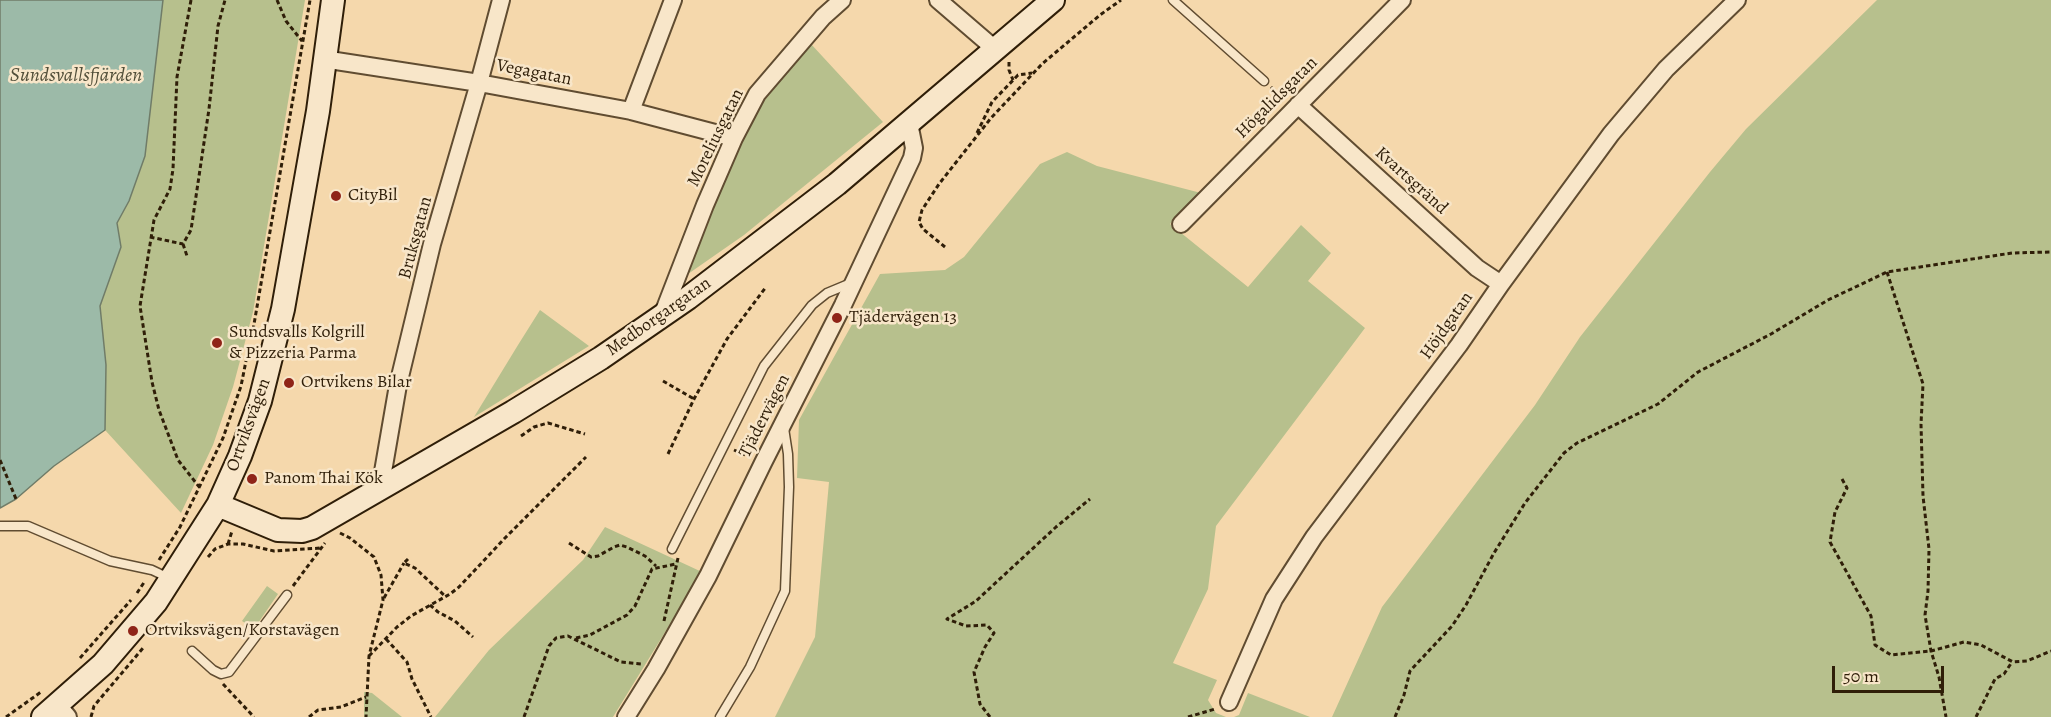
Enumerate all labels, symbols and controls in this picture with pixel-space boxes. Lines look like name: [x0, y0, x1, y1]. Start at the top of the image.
street label: Högalidsgatan: [1232, 53, 1322, 143]
street label: Vegagatan: [495, 55, 573, 91]
water label: Sundsvallsfjärden: [10, 64, 142, 88]
street label: Moreliusgatan: [683, 85, 749, 191]
street label: Kvartsgränd: [1370, 143, 1452, 219]
place label: CityBil: [348, 185, 397, 207]
marker: CityBil: [329, 189, 343, 203]
street label: Bruksgatan: [395, 194, 437, 282]
street label: Medborgargatan: [602, 273, 716, 361]
street label: Höjdgatan: [1416, 288, 1478, 364]
place label: Tjädervägen 13: [849, 307, 957, 329]
marker: Tjädervägen 13: [830, 311, 844, 325]
place label: Sundsvalls Kolgrill & Pizzeria Parma: [229, 322, 365, 364]
marker: Sundsvalls Kolgrill & Pizzeria Parma: [210, 336, 224, 350]
street label: Tjädervägen: [735, 371, 795, 461]
place label: Ortvikens Bilar: [301, 372, 412, 394]
street label: Ortviksvägen: [222, 375, 276, 475]
marker: Ortvikens Bilar: [282, 376, 296, 390]
place label: Panom Thai Kök: [264, 468, 383, 490]
marker: Panom Thai Kök: [245, 472, 259, 486]
place label: Ortviksvägen/Korstavägen: [145, 620, 339, 642]
marker: Ortviksvägen/Korstavägen: [126, 624, 140, 638]
scale bar: [1835, 654, 1948, 692]
text: 50 m: [1843, 664, 1879, 688]

